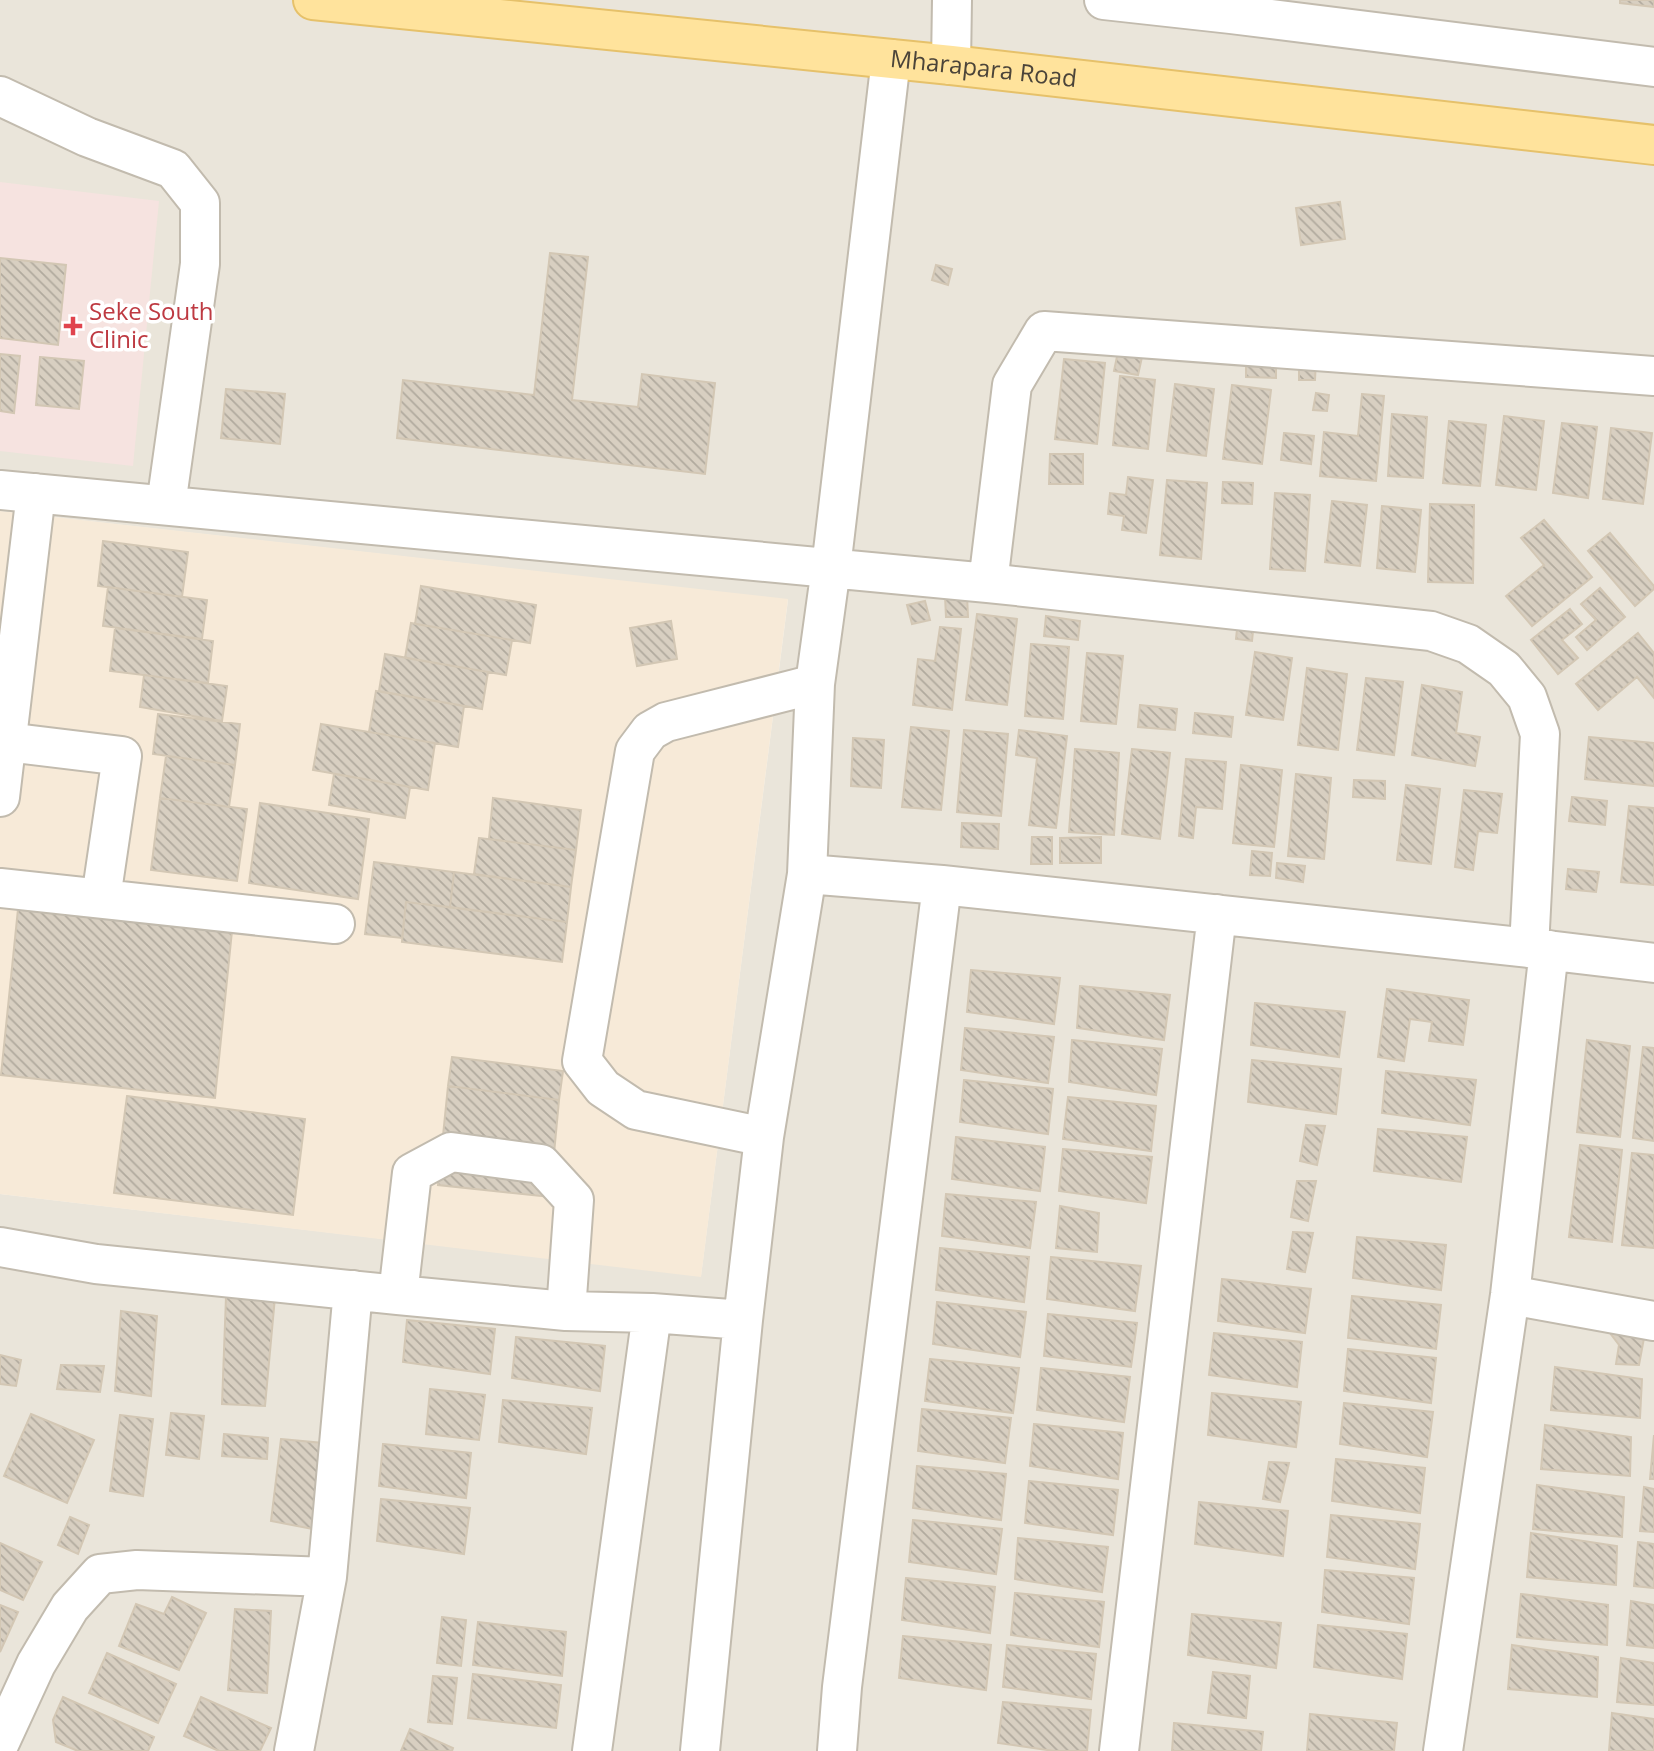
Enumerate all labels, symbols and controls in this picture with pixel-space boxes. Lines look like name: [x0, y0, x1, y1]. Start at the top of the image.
street label: Mharapara Road: [889, 41, 1079, 94]
place label: Seke South Clinic: [89, 294, 214, 355]
marker: Seke South Clinic: [63, 316, 83, 336]

